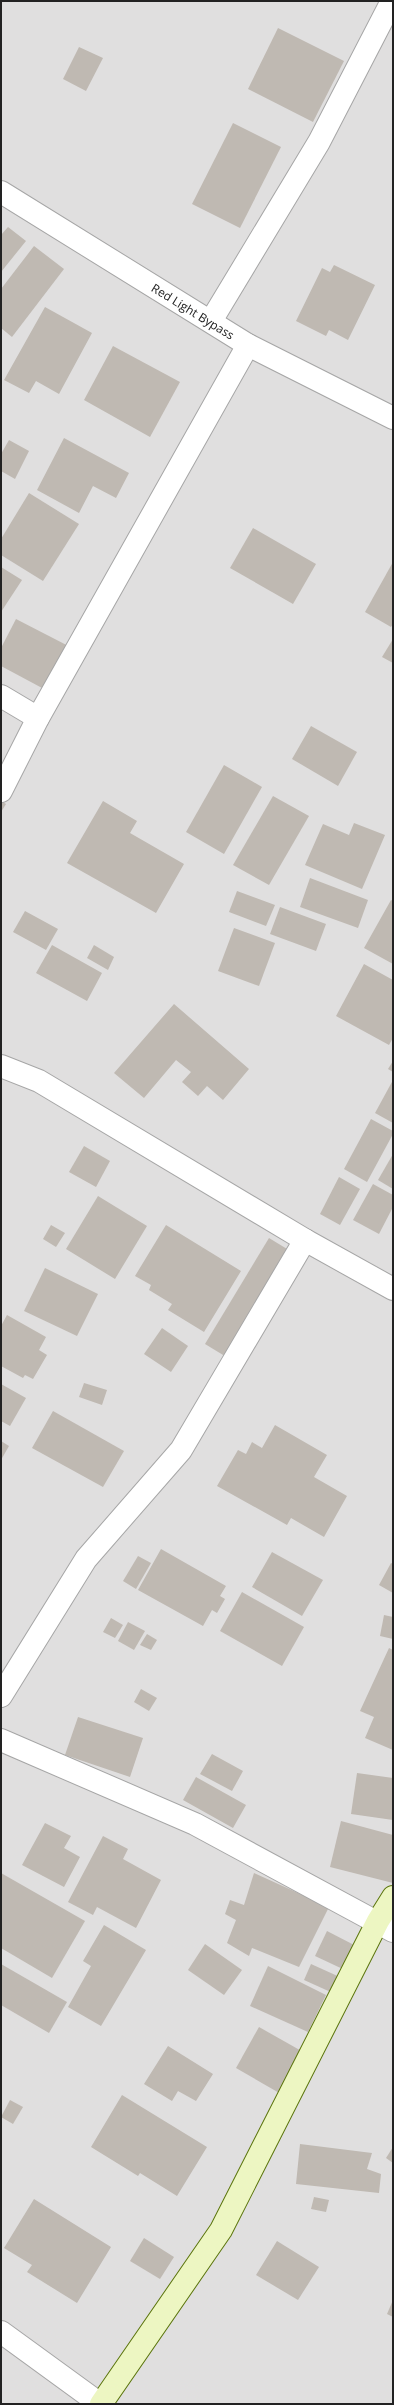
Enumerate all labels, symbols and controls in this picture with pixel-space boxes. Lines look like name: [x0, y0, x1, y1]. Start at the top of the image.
street label: Red Light Bypass: [149, 279, 238, 343]

